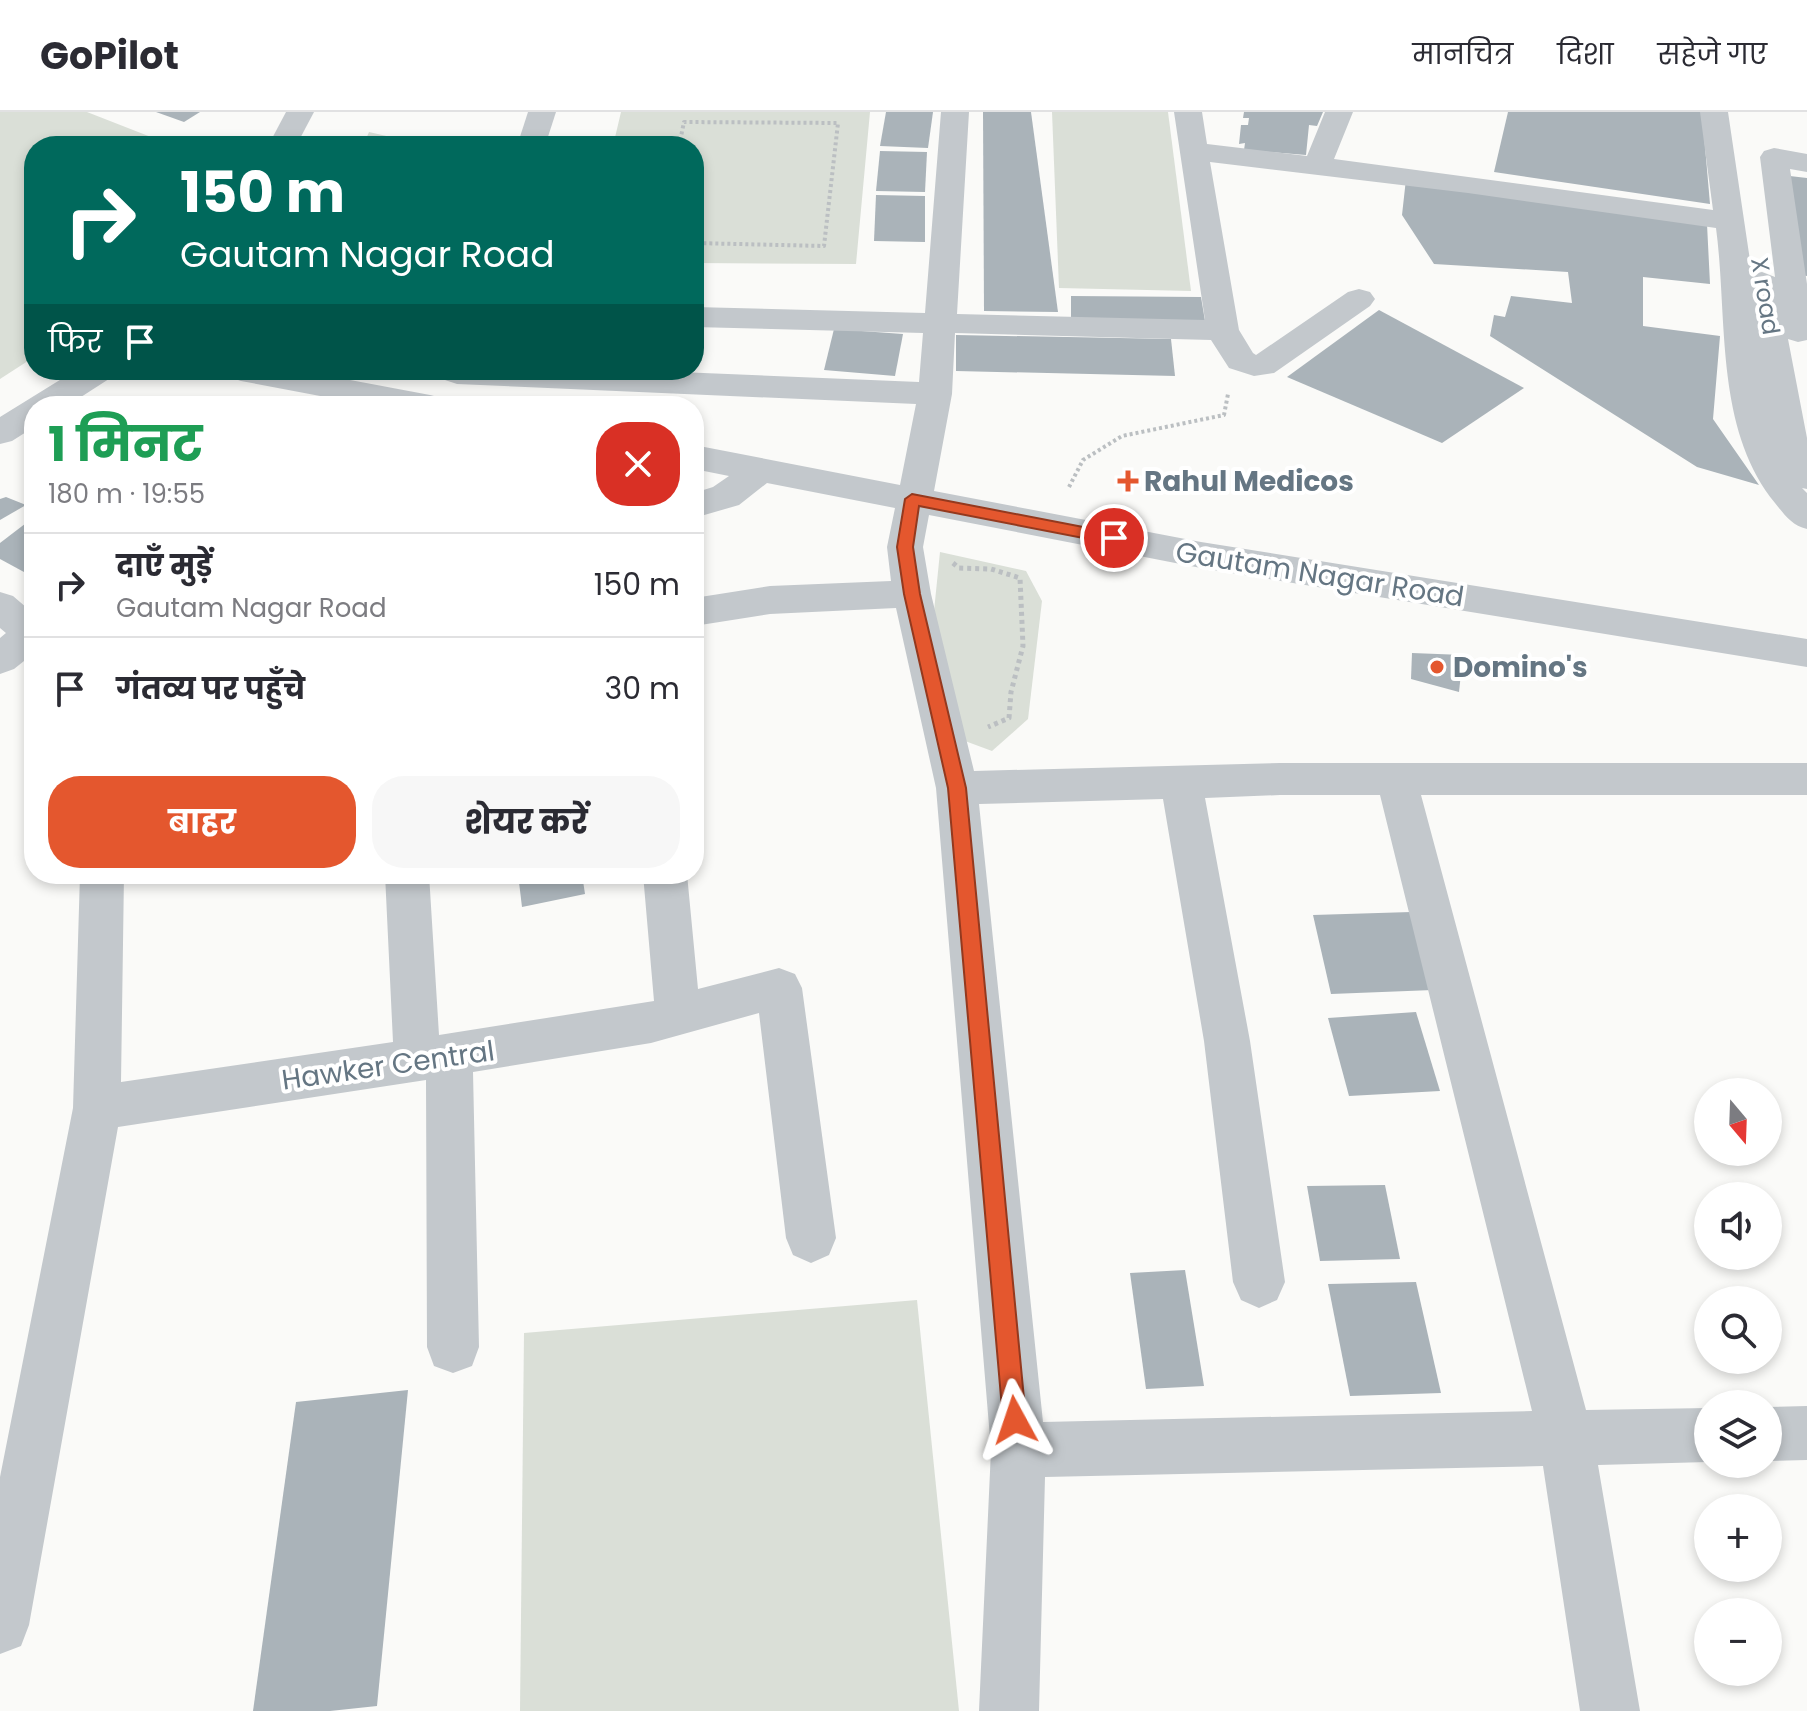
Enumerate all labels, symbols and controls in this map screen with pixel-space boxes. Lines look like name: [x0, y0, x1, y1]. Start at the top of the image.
text: GoPilot: [40, 29, 179, 82]
text: मानचित्र: [1413, 35, 1513, 74]
text: दिशा: [1557, 35, 1614, 74]
text: सहेजे गए: [1658, 35, 1767, 74]
text: 150 m: [180, 153, 345, 232]
icon: right: [48, 168, 152, 272]
text: Gautam Nagar Road: [180, 229, 554, 280]
street label: X road: [1743, 255, 1788, 337]
text: फिर: [48, 320, 102, 363]
icon: arrive: [118, 320, 162, 364]
text: 1 मिनट: [48, 411, 203, 478]
button: close: [596, 422, 680, 506]
place label: Rahul Medicos: [1144, 462, 1354, 501]
marker: Rahul Medicos: [1119, 472, 1137, 490]
text: 180 m · 19:55: [48, 476, 205, 512]
pin: [1080, 504, 1148, 572]
icon: arrive: [1092, 516, 1136, 560]
street label: Gautam Nagar Road: [1173, 532, 1467, 617]
text: दाएँ मुड़ें: [116, 544, 212, 587]
icon: right: [48, 563, 92, 607]
text: 150 m: [594, 563, 680, 606]
text: Gautam Nagar Road: [116, 590, 386, 626]
place label: Domino's: [1453, 648, 1588, 687]
marker: Domino's: [1428, 658, 1446, 676]
icon: arrive: [48, 667, 92, 711]
text: गंतव्य पर पहुँचे: [116, 667, 305, 710]
text: 30 m: [605, 667, 680, 710]
button: बाहर: [48, 776, 356, 868]
button: शेयर करें: [372, 776, 680, 868]
street label: Hawker Central: [279, 1031, 497, 1100]
north arrow: [1694, 1078, 1782, 1166]
map controls: [1694, 1078, 1782, 1686]
button: sound: [1694, 1182, 1782, 1270]
button: search: [1694, 1286, 1782, 1374]
position arrow: [973, 1378, 1057, 1462]
button: layers: [1694, 1390, 1782, 1478]
button: +: [1694, 1494, 1782, 1582]
button: −: [1694, 1598, 1782, 1686]

